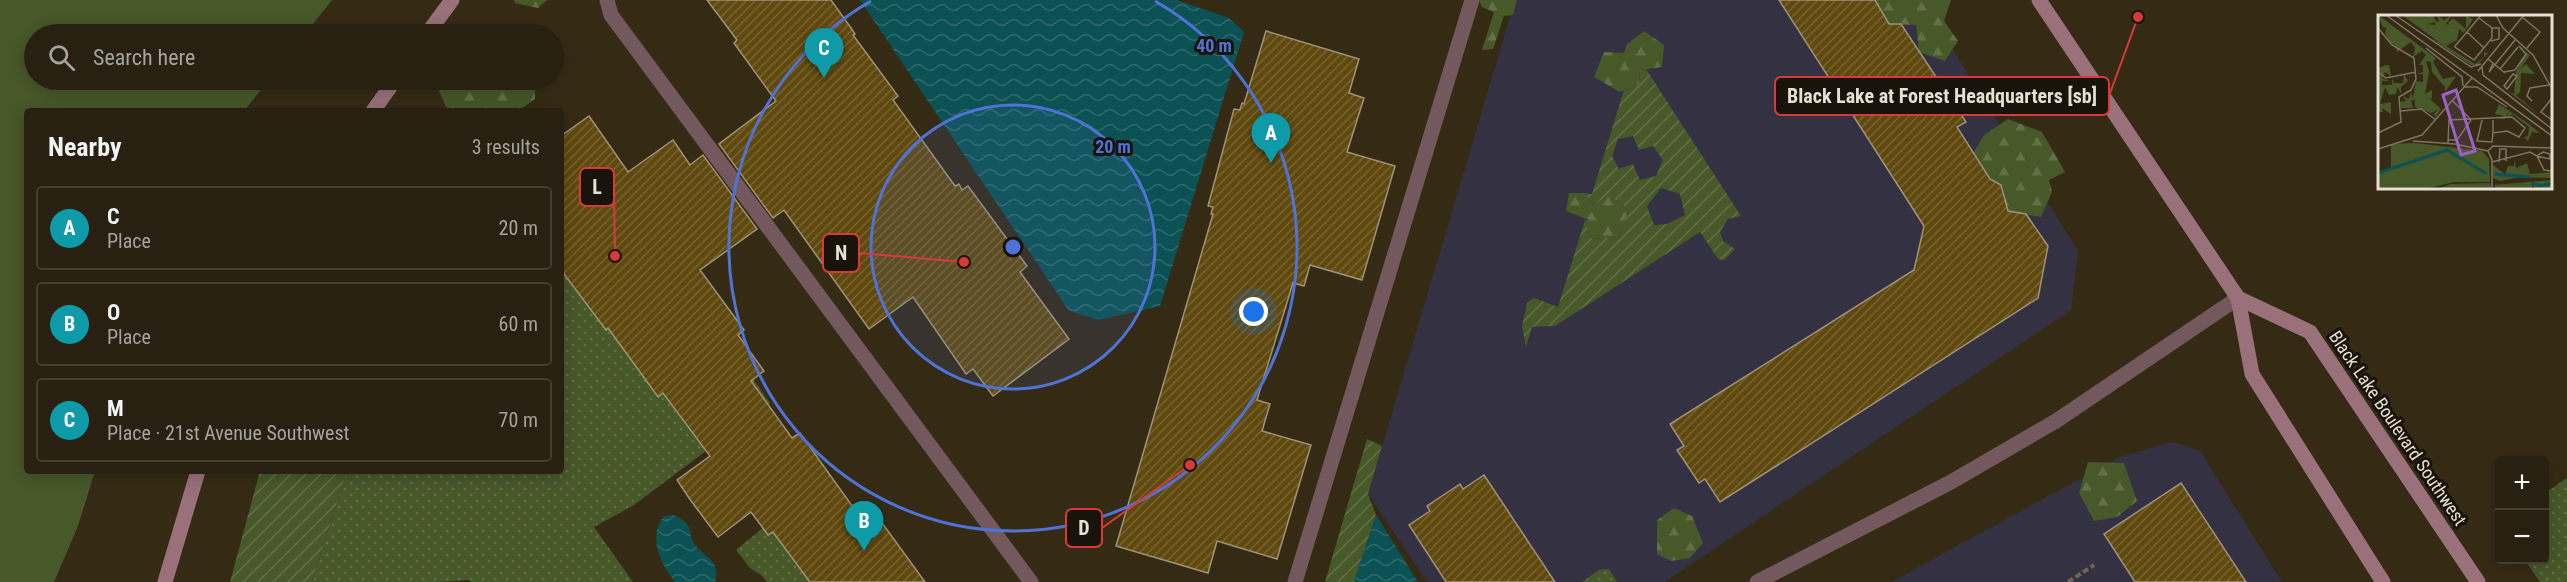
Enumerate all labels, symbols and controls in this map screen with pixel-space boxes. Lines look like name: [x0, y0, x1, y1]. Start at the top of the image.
inset map: [2378, 15, 2552, 189]
search box: [24, 24, 564, 90]
pin: C: [804, 28, 844, 78]
text: 40 m: [1196, 35, 1232, 56]
icon: search: [45, 41, 78, 74]
text: Search here: [93, 45, 195, 70]
callout: Black Lake at Forest Headquarters [sb]: [1775, 77, 2109, 115]
text: Black Lake at Forest Headquarters [sb]: [1787, 84, 2097, 108]
pin: A: [1252, 114, 1290, 163]
text: Nearby: [48, 132, 122, 162]
text: 3 results: [472, 135, 540, 159]
text: 20 m: [1095, 136, 1131, 157]
callout: L: [580, 168, 614, 206]
text: L: [592, 175, 602, 199]
text: C: [107, 204, 120, 229]
text: A: [64, 216, 75, 240]
text: 20 m: [499, 216, 538, 240]
text: Place: [107, 229, 151, 253]
callout: N: [823, 234, 859, 272]
centre of rings: [1003, 237, 1023, 257]
text: N: [835, 241, 847, 265]
your location: [1239, 297, 1268, 326]
text: O: [107, 300, 120, 325]
text: B: [64, 312, 75, 336]
text: 60 m: [499, 312, 538, 336]
text: Place: [107, 325, 151, 349]
street label: Black Lake Boulevard Southwest: [2325, 327, 2471, 529]
text: M: [107, 396, 124, 421]
text: C: [64, 408, 75, 432]
text: 70 m: [499, 408, 538, 432]
text: Place · 21st Avenue Southwest: [107, 421, 350, 445]
map controls: [2495, 456, 2549, 564]
button: +: [2495, 456, 2549, 510]
pin: B: [844, 502, 884, 551]
callout: D: [1066, 509, 1102, 547]
button: −: [2495, 510, 2549, 564]
text: D: [1078, 516, 1090, 540]

